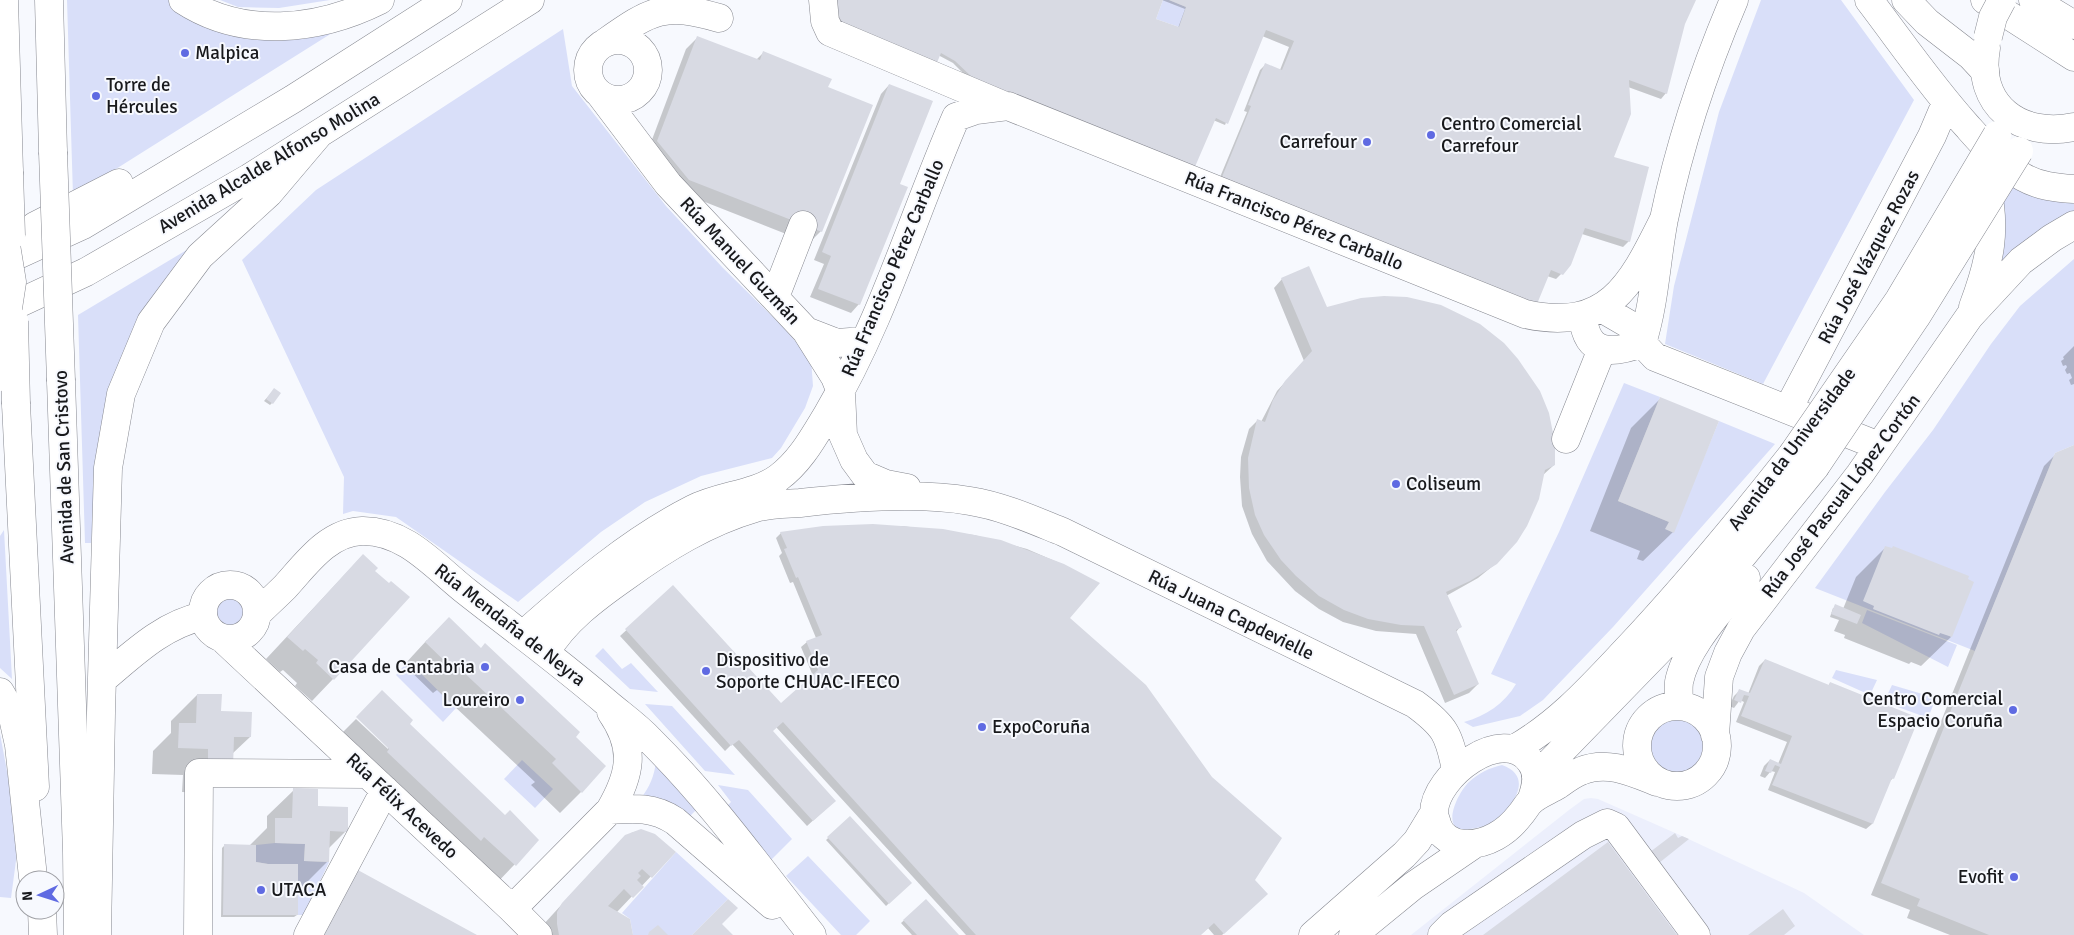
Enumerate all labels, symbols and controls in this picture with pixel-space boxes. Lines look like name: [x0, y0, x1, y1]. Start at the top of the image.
place label: Malpica: [195, 41, 259, 65]
marker: Malpica: [179, 47, 191, 59]
place label: Torre de Hércules: [106, 73, 178, 119]
street label: Avenida Alcalde Alfonso Molina: [154, 87, 384, 239]
marker: Torre de Hércules: [90, 90, 102, 102]
place label: Centro Comercial Carrefour: [1441, 112, 1582, 158]
marker: Centro Comercial Carrefour: [1425, 129, 1437, 141]
place label: Carrefour: [1279, 130, 1357, 154]
marker: Carrefour: [1361, 136, 1373, 148]
street label: Rúa Francisco Pérez Carballo: [836, 156, 950, 380]
street label: Rúa Francisco Pérez Carballo: [1181, 166, 1407, 276]
street label: Rúa José Vázquez Rozas: [1813, 166, 1925, 348]
street label: Rúa Manuel Guzmán: [674, 192, 806, 330]
street label: Avenida da Universidade: [1723, 363, 1861, 535]
street label: Avenida de San Cristovo: [49, 370, 79, 564]
street label: Rúa José Pascual López Cortón: [1756, 389, 1926, 603]
place label: Coliseum: [1406, 472, 1481, 496]
marker: Coliseum: [1390, 478, 1402, 490]
street label: Rúa Mendaña de Neyra: [429, 558, 591, 692]
street label: Rúa Juana Capdevielle: [1144, 564, 1318, 666]
place label: Dispositivo de Soporte CHUAC-IFECO: [716, 648, 900, 694]
place label: Casa de Cantabria: [328, 655, 475, 679]
marker: Casa de Cantabria: [479, 661, 491, 673]
marker: Dispositivo de Soporte CHUAC-IFECO: [700, 665, 712, 677]
place label: Centro Comercial Espacio Coruña: [1862, 687, 2003, 733]
place label: Loureiro: [442, 688, 510, 712]
marker: Loureiro: [514, 694, 526, 706]
marker: Centro Comercial Espacio Coruña: [2007, 704, 2019, 716]
place label: ExpoCoruña: [992, 715, 1090, 739]
marker: ExpoCoruña: [976, 721, 988, 733]
street label: Rúa Félix Acevedo: [341, 748, 463, 864]
place label: Evofit: [1958, 865, 2004, 889]
north arrow: [15, 870, 65, 920]
marker: Evofit: [2008, 871, 2020, 883]
place label: UTACA: [271, 878, 327, 902]
marker: UTACA: [255, 884, 267, 896]
text: N: [19, 890, 36, 901]

